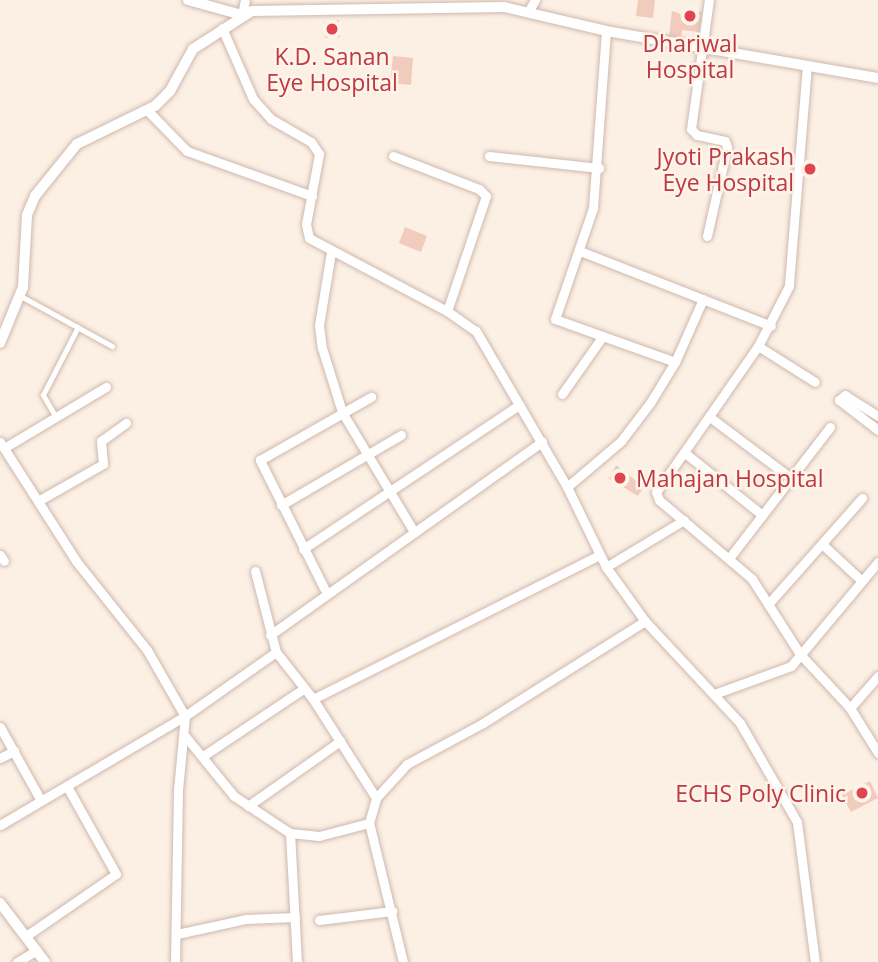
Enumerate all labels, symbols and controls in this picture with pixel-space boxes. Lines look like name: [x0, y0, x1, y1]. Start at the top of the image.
marker: Dhariwal Hospital: [680, 6, 700, 26]
marker: K.D. Sanan Eye Hospital: [322, 19, 342, 39]
place label: Dhariwal Hospital: [642, 29, 738, 83]
place label: K.D. Sanan Eye Hospital: [266, 42, 398, 96]
place label: Jyoti Prakash Eye Hospital: [657, 142, 794, 196]
marker: Jyoti Prakash Eye Hospital: [800, 159, 820, 179]
place label: Mahajan Hospital: [636, 464, 823, 492]
marker: Mahajan Hospital: [610, 468, 630, 488]
place label: ECHS Poly Clinic: [675, 779, 846, 807]
marker: ECHS Poly Clinic: [852, 783, 872, 803]

